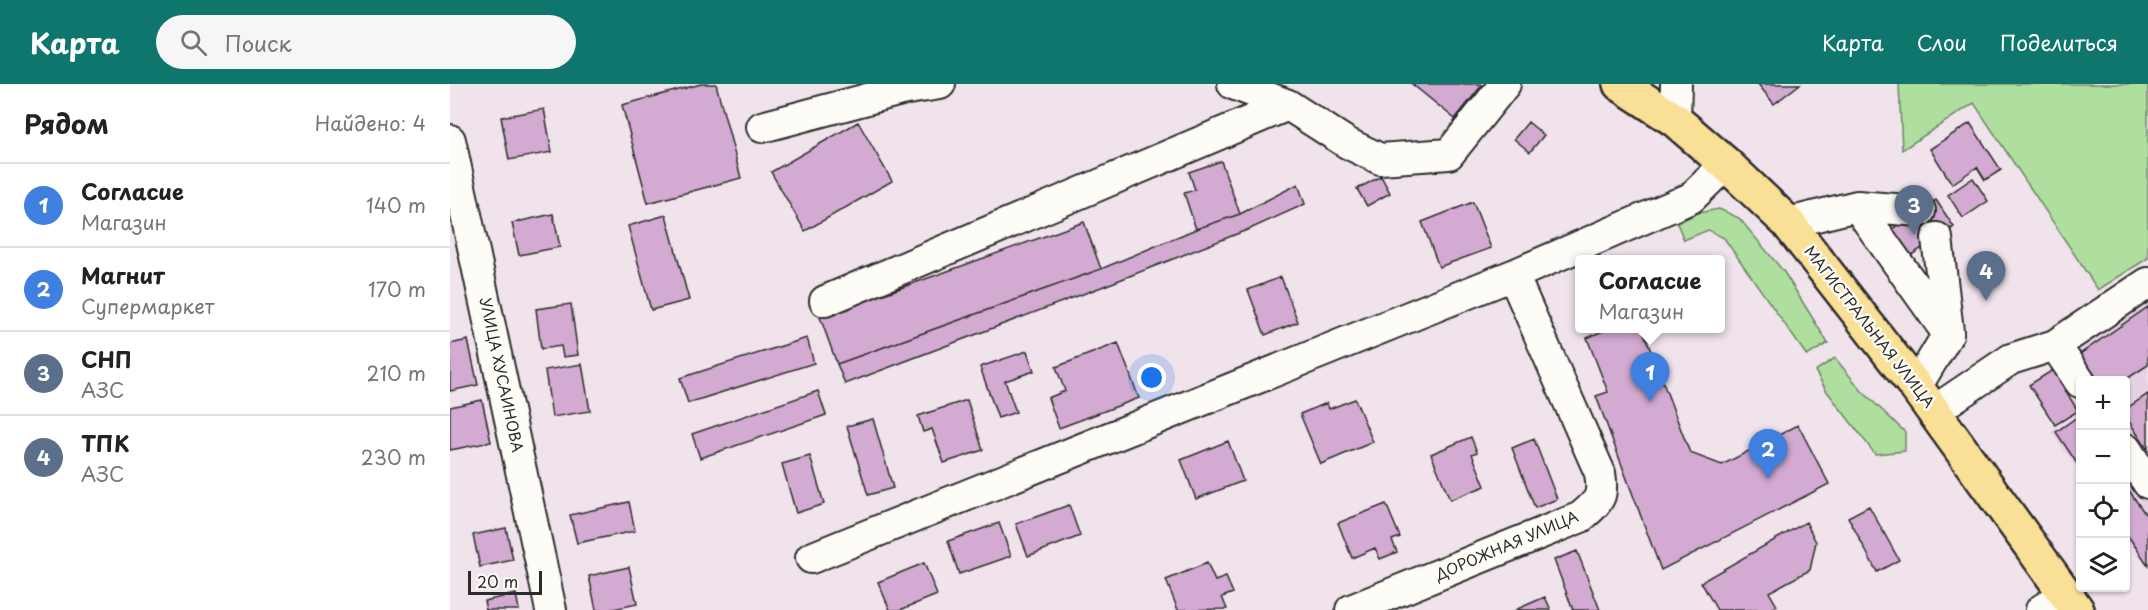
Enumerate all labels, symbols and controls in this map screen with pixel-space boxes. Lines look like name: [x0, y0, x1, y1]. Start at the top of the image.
search box: [156, 15, 576, 69]
text: Карта: [30, 21, 120, 64]
icon: search: [177, 26, 210, 59]
text: Поиск: [225, 26, 292, 59]
text: Карта: [1822, 26, 1884, 58]
text: Слои: [1917, 26, 1967, 58]
text: Поделиться: [2000, 26, 2118, 58]
text: Рядом: [24, 104, 109, 143]
text: Найдено: 4: [315, 108, 426, 138]
text: Согласие: [81, 174, 184, 207]
pin: 3: [1894, 186, 1934, 235]
text: 1: [39, 190, 48, 220]
text: 140 m: [366, 190, 426, 220]
text: Магазин: [81, 207, 167, 237]
street label: МАГИСТРАЛЬНАЯ УЛИЦА: [1799, 240, 1941, 412]
pin: 4: [1966, 252, 2006, 301]
popup: [1575, 255, 1725, 333]
text: Магнит: [81, 258, 165, 291]
text: Согласие: [1598, 263, 1702, 296]
text: 2: [36, 274, 51, 304]
text: 170 m: [368, 274, 426, 304]
text: Супермаркет: [81, 291, 214, 321]
street label: УЛИЦА ХУСАИНОВА: [475, 295, 530, 454]
text: Магазин: [1598, 296, 1684, 326]
text: СНП: [81, 342, 132, 375]
pin: 1: [1630, 352, 1670, 402]
text: 3: [37, 358, 50, 388]
text: 210 m: [367, 358, 426, 388]
your location: [1137, 363, 1166, 392]
text: АЗС: [81, 375, 124, 405]
map controls: [2076, 376, 2130, 592]
button: +: [2076, 376, 2130, 430]
text: ТПК: [81, 426, 129, 459]
pin: 2: [1748, 430, 1788, 479]
button: −: [2076, 430, 2130, 484]
text: 4: [37, 442, 50, 472]
text: 230 m: [361, 442, 426, 472]
text: АЗС: [81, 459, 124, 489]
button: locate: [2076, 484, 2130, 538]
street label: ДОРОЖНАЯ УЛИЦА: [1430, 504, 1582, 586]
button: layers: [2076, 538, 2130, 592]
scale bar: [468, 568, 542, 596]
text: 20 m: [477, 569, 518, 593]

